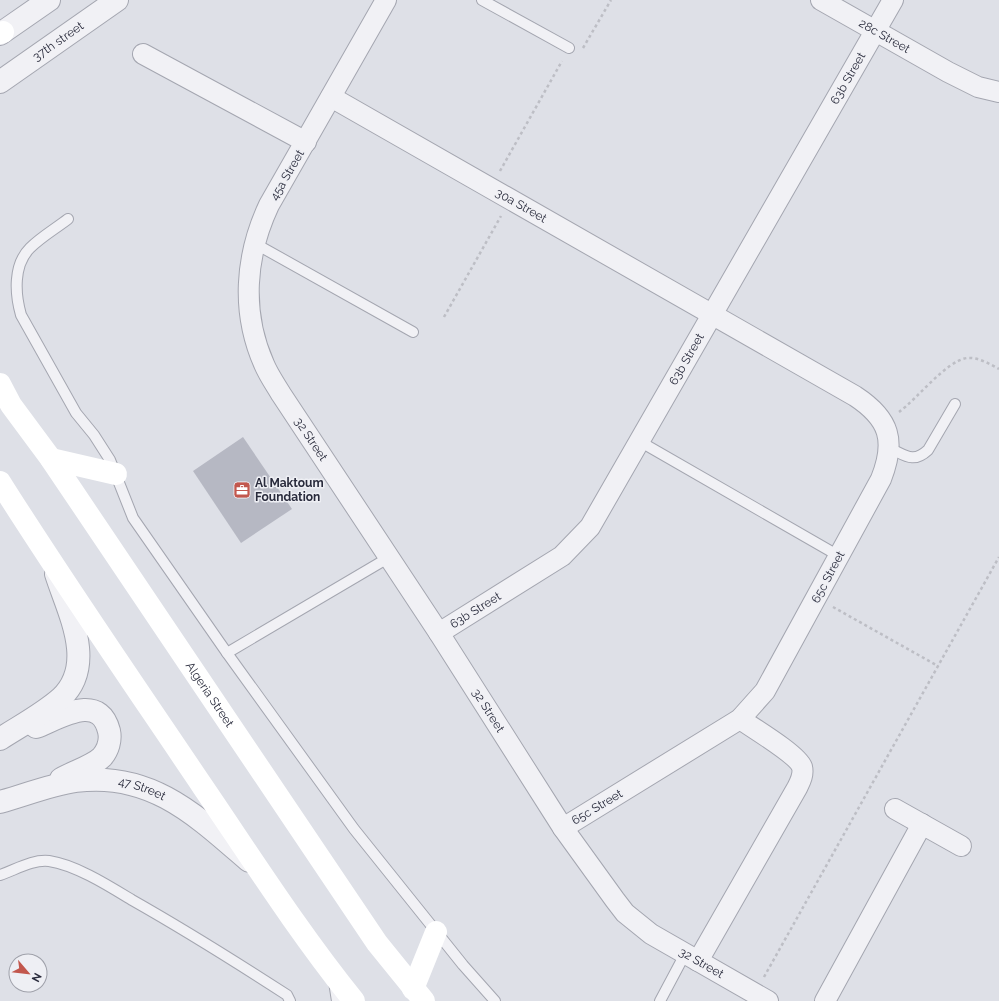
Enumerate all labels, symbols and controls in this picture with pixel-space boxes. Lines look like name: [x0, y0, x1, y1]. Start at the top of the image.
street label: 28c Street: [857, 16, 912, 56]
street label: 37th street: [30, 19, 86, 64]
street label: 63b Street: [828, 50, 868, 107]
street label: 45a Street: [267, 147, 307, 203]
street label: 30a Street: [493, 185, 549, 226]
street label: 63b Street: [666, 331, 707, 388]
street label: 32 Street: [292, 415, 330, 464]
place label: Al Maktoum Foundation: [255, 476, 324, 504]
office icon: Al Maktoum Foundation: [232, 480, 252, 500]
street label: 65c Street: [809, 549, 847, 605]
street label: 63b Street: [447, 589, 504, 631]
street label: Algeria Street: [183, 659, 237, 730]
street label: 32 Street: [469, 686, 507, 735]
street label: 47 Street: [117, 774, 168, 803]
street label: 65c Street: [569, 786, 625, 828]
street label: 32 Street: [677, 945, 726, 981]
north arrow: [8, 953, 48, 993]
text: N: [29, 971, 44, 984]

